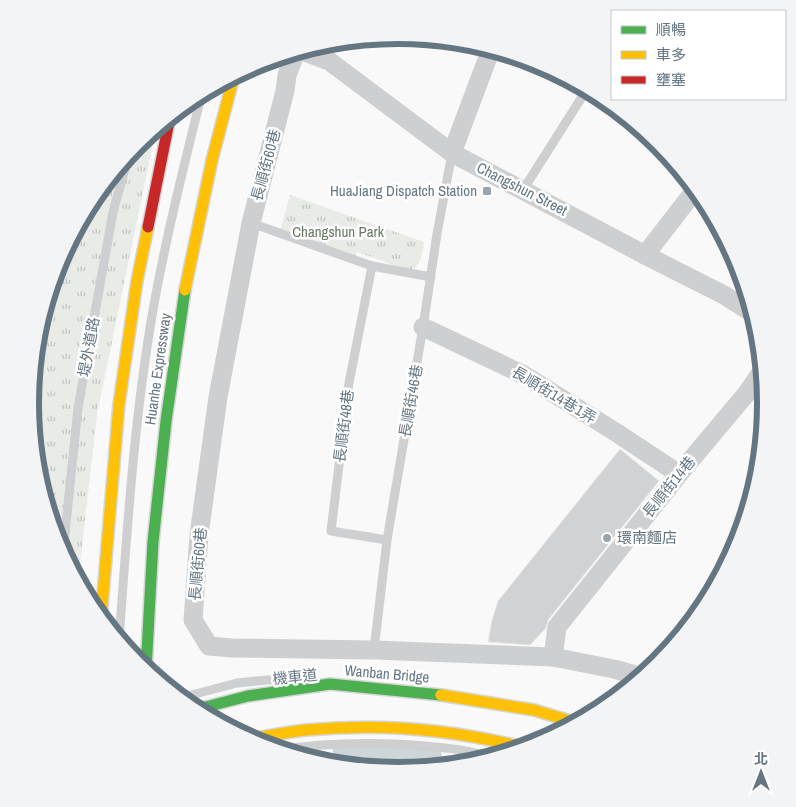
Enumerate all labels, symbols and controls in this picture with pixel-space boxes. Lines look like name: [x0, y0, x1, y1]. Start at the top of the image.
legend: [611, 10, 786, 100]
text: 順暢: [656, 19, 686, 40]
text: 車多: [656, 44, 686, 65]
text: 壅塞: [656, 69, 686, 90]
street label: 長順街60巷: [246, 127, 285, 203]
street label: Changshun Street: [473, 157, 572, 221]
place label: HuaJiang Dispatch Station: [330, 180, 477, 201]
marker: HuaJiang Dispatch Station: [481, 185, 493, 197]
park label: Changshun Park: [292, 221, 385, 242]
street label: Huanhe Expressway: [139, 311, 176, 426]
street label: 堤外道路: [73, 316, 104, 378]
street label: 長順街14巷1弄: [508, 361, 601, 428]
street label: 長順街46巷: [394, 363, 427, 439]
street label: 長順街48巷: [329, 388, 358, 464]
street label: 長順街14巷: [637, 451, 700, 522]
street label: 長順街60巷: [184, 526, 211, 602]
place label: 環南麵店: [617, 527, 677, 548]
marker: 環南麵店: [601, 532, 613, 544]
street label: Wanban Bridge: [344, 659, 430, 688]
street label: 機車道: [271, 664, 318, 689]
north arrow: [736, 747, 786, 797]
text: 北: [754, 750, 768, 768]

